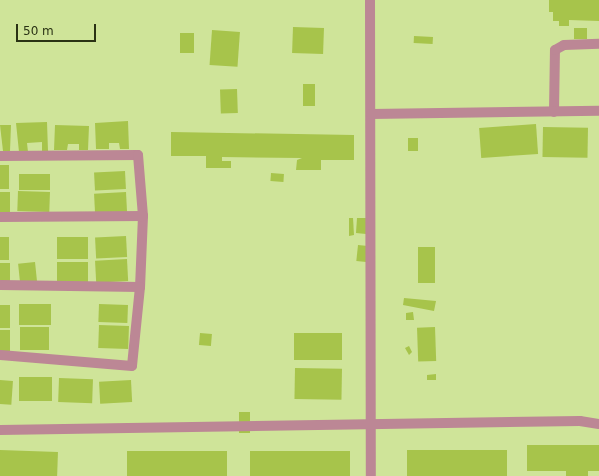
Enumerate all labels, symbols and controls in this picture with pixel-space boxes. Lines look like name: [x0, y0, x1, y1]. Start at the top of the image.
scale bar: [18, 16, 98, 42]
text: 50 m: [23, 24, 54, 38]

